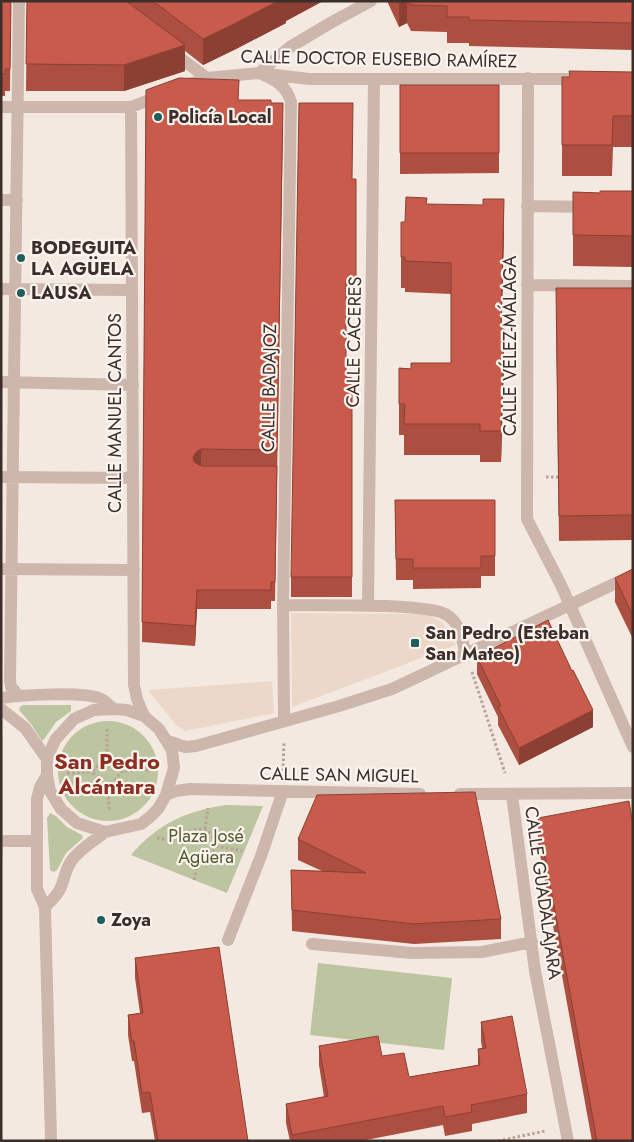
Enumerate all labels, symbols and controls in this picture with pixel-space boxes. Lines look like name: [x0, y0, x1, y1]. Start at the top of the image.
street label: CALLE DOCTOR EUSEBIO RAMÍREZ: [240, 44, 518, 74]
place label: Policía Local: [168, 104, 272, 130]
marker: Policía Local: [152, 111, 164, 123]
place label: BODEGUITA LA AGÜELA: [31, 235, 137, 282]
marker: BODEGUITA LA AGÜELA: [15, 252, 27, 264]
street label: CALLE VÉLEZ-MÁLAGA: [497, 256, 523, 436]
street label: CALLE CÁCERES: [340, 276, 368, 408]
place label: LAUSA: [31, 280, 92, 306]
marker: LAUSA: [15, 287, 27, 299]
street label: CALLE MANUEL CANTOS: [102, 313, 128, 513]
street label: CALLE BADAJOZ: [255, 323, 283, 452]
place label: San Pedro (Esteban San Mateo): [425, 620, 589, 667]
marker: San Pedro (Esteban San Mateo): [409, 637, 421, 649]
district label: San Pedro Alcántara: [54, 745, 160, 802]
street label: CALLE SAN MIGUEL: [259, 761, 419, 789]
street label: CALLE GUADALAJARA: [518, 805, 568, 981]
park label: Plaza José Agüera: [168, 823, 244, 870]
place label: Zoya: [111, 907, 151, 933]
marker: Zoya: [95, 914, 107, 926]

